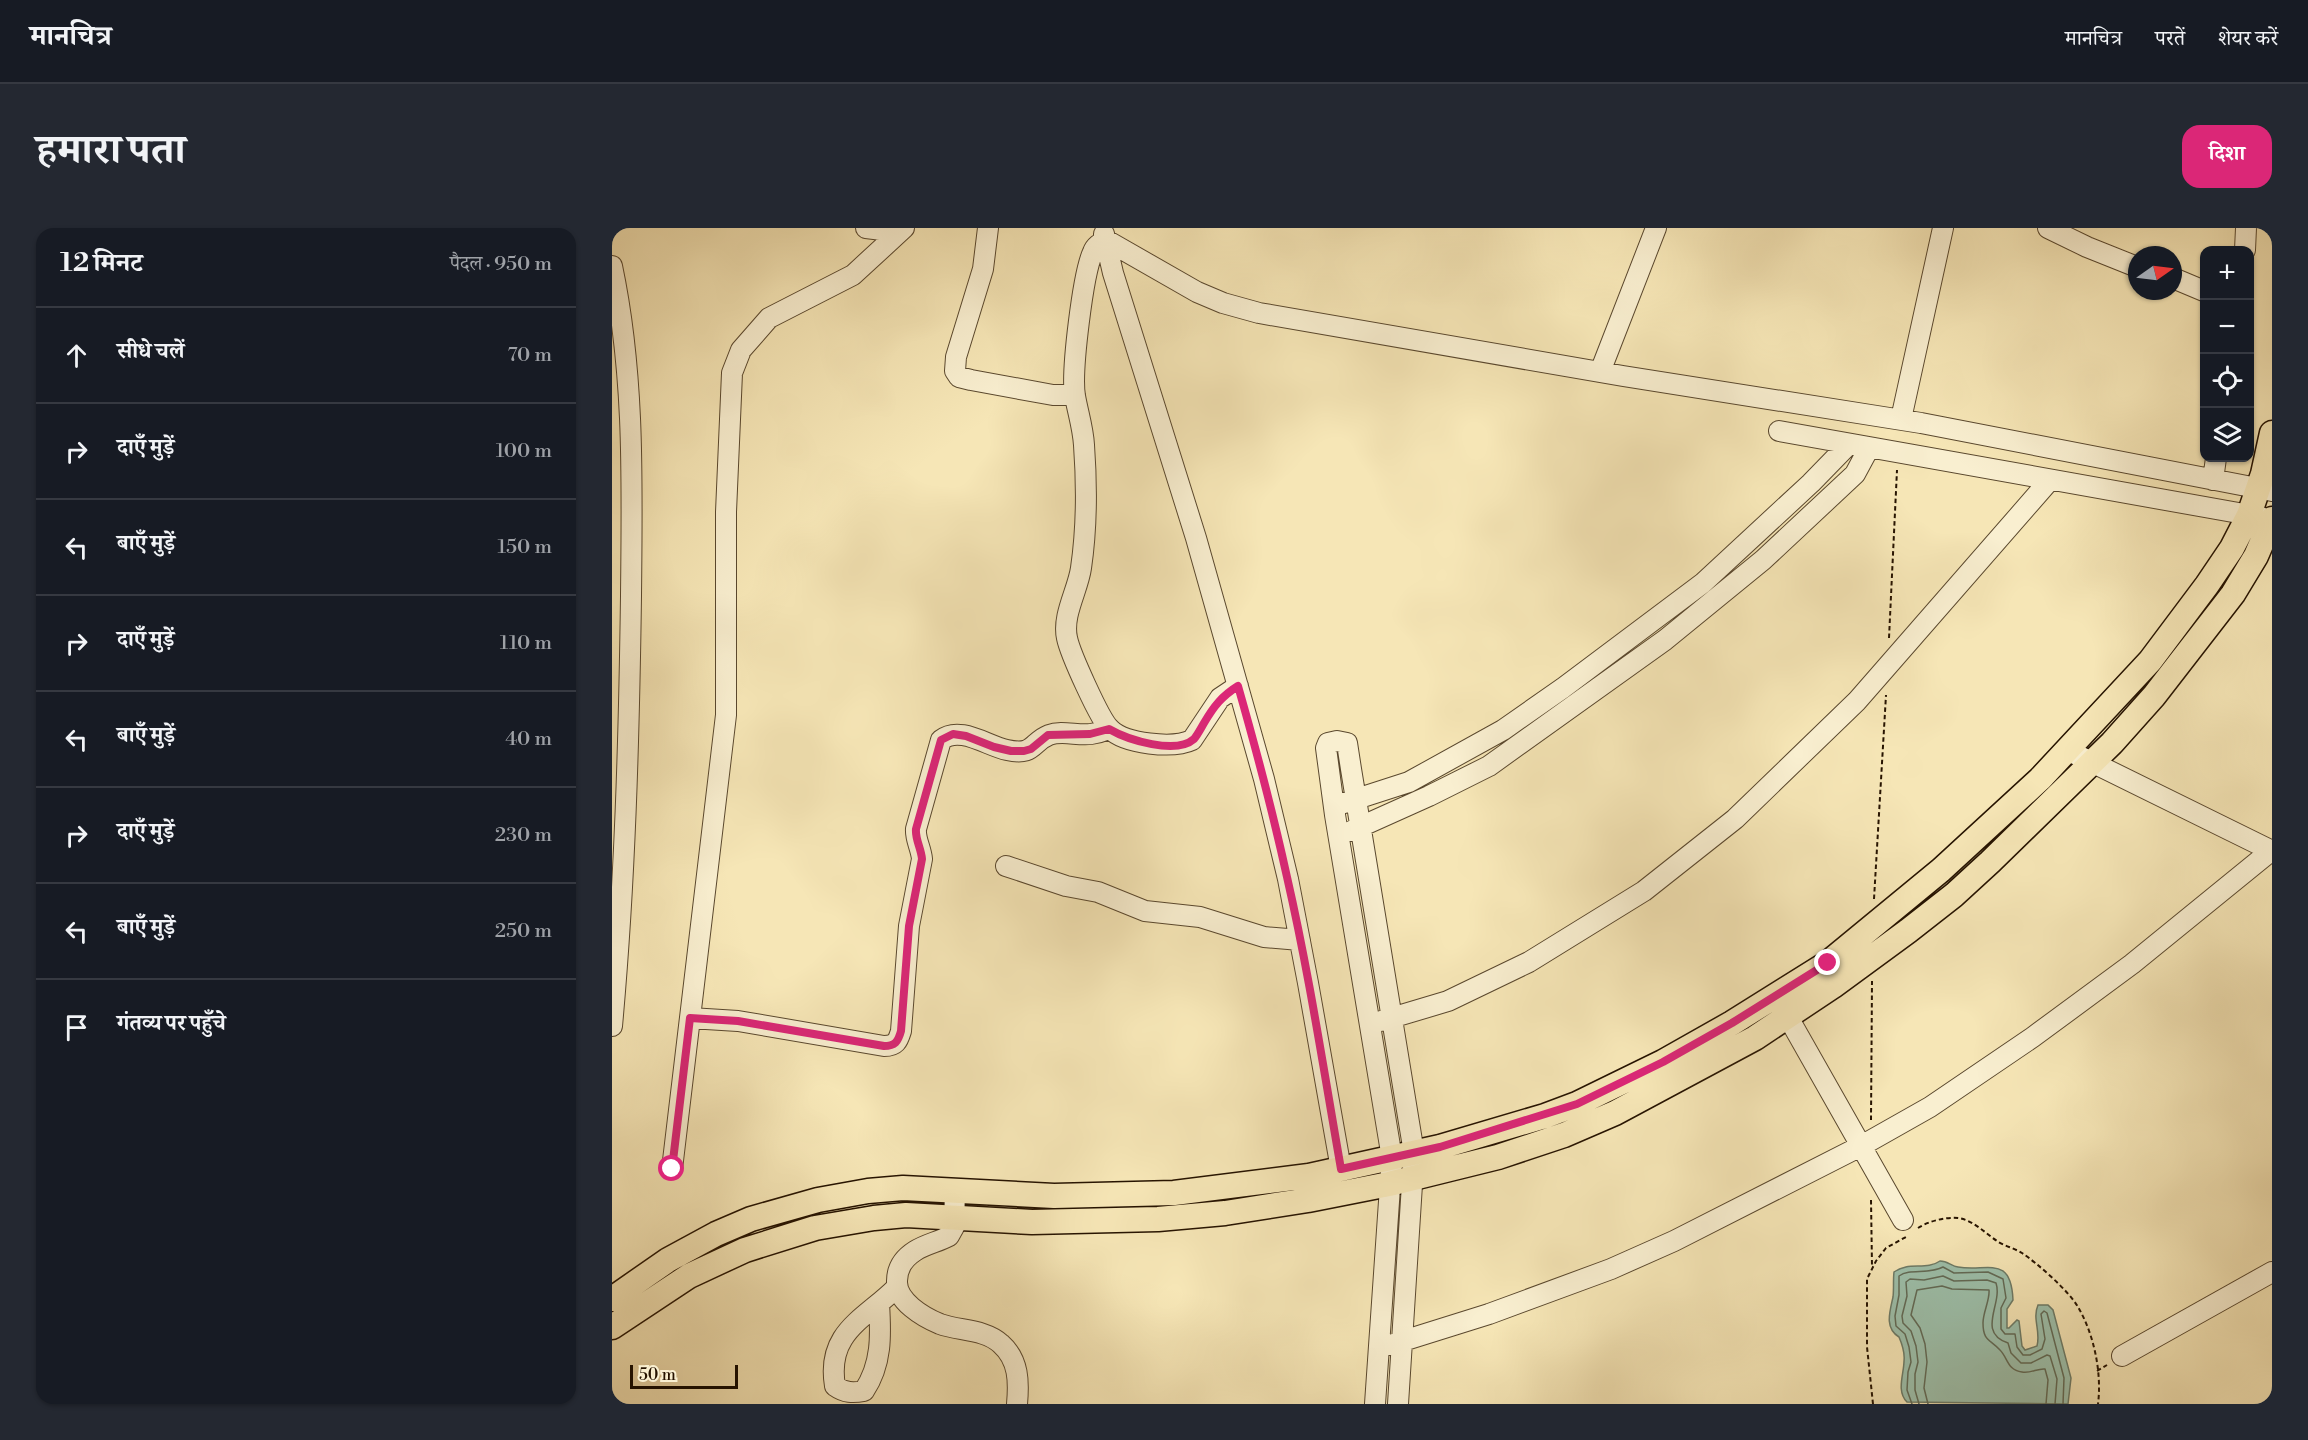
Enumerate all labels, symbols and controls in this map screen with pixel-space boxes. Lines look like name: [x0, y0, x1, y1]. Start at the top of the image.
text: मानचित्र: [30, 19, 112, 54]
text: मानचित्र: [2065, 26, 2122, 52]
text: परतें: [2155, 26, 2185, 52]
text: शेयर करें: [2218, 26, 2278, 52]
text: हमारा पता: [36, 124, 186, 177]
button: दिशा: [2182, 125, 2272, 188]
north arrow: [2128, 246, 2182, 300]
map controls: [2200, 246, 2254, 462]
button: +: [2200, 246, 2254, 300]
text: 12 मिनट: [60, 247, 143, 279]
text: पैदल · 950 m: [450, 252, 552, 277]
button: −: [2200, 300, 2254, 354]
text: सीधे चलें: [117, 338, 184, 365]
icon: ahead: [60, 339, 93, 372]
text: 70 m: [508, 343, 552, 368]
button: locate: [2200, 354, 2254, 408]
button: layers: [2200, 408, 2254, 462]
text: दाएँ मुड़ें: [117, 434, 174, 461]
icon: right: [60, 435, 93, 468]
text: 100 m: [496, 439, 552, 464]
text: बाएँ मुड़ें: [117, 530, 175, 557]
icon: left: [60, 531, 93, 564]
text: 150 m: [497, 535, 552, 560]
text: दाएँ मुड़ें: [117, 626, 174, 653]
icon: right: [60, 627, 93, 660]
text: 110 m: [500, 631, 552, 656]
text: बाएँ मुड़ें: [117, 722, 175, 749]
icon: left: [60, 723, 93, 756]
text: 40 m: [505, 727, 552, 752]
text: दाएँ मुड़ें: [117, 818, 174, 845]
icon: right: [60, 819, 93, 852]
text: 230 m: [495, 823, 552, 848]
text: बाएँ मुड़ें: [117, 914, 175, 941]
icon: left: [60, 915, 93, 948]
text: 250 m: [495, 919, 552, 944]
route end: [1814, 949, 1840, 975]
text: गंतव्य पर पहुँचे: [117, 1010, 226, 1037]
icon: arrive: [60, 1011, 93, 1044]
route start: [658, 1155, 684, 1181]
scale bar: [630, 1362, 738, 1390]
text: 50 m: [639, 1365, 676, 1385]

